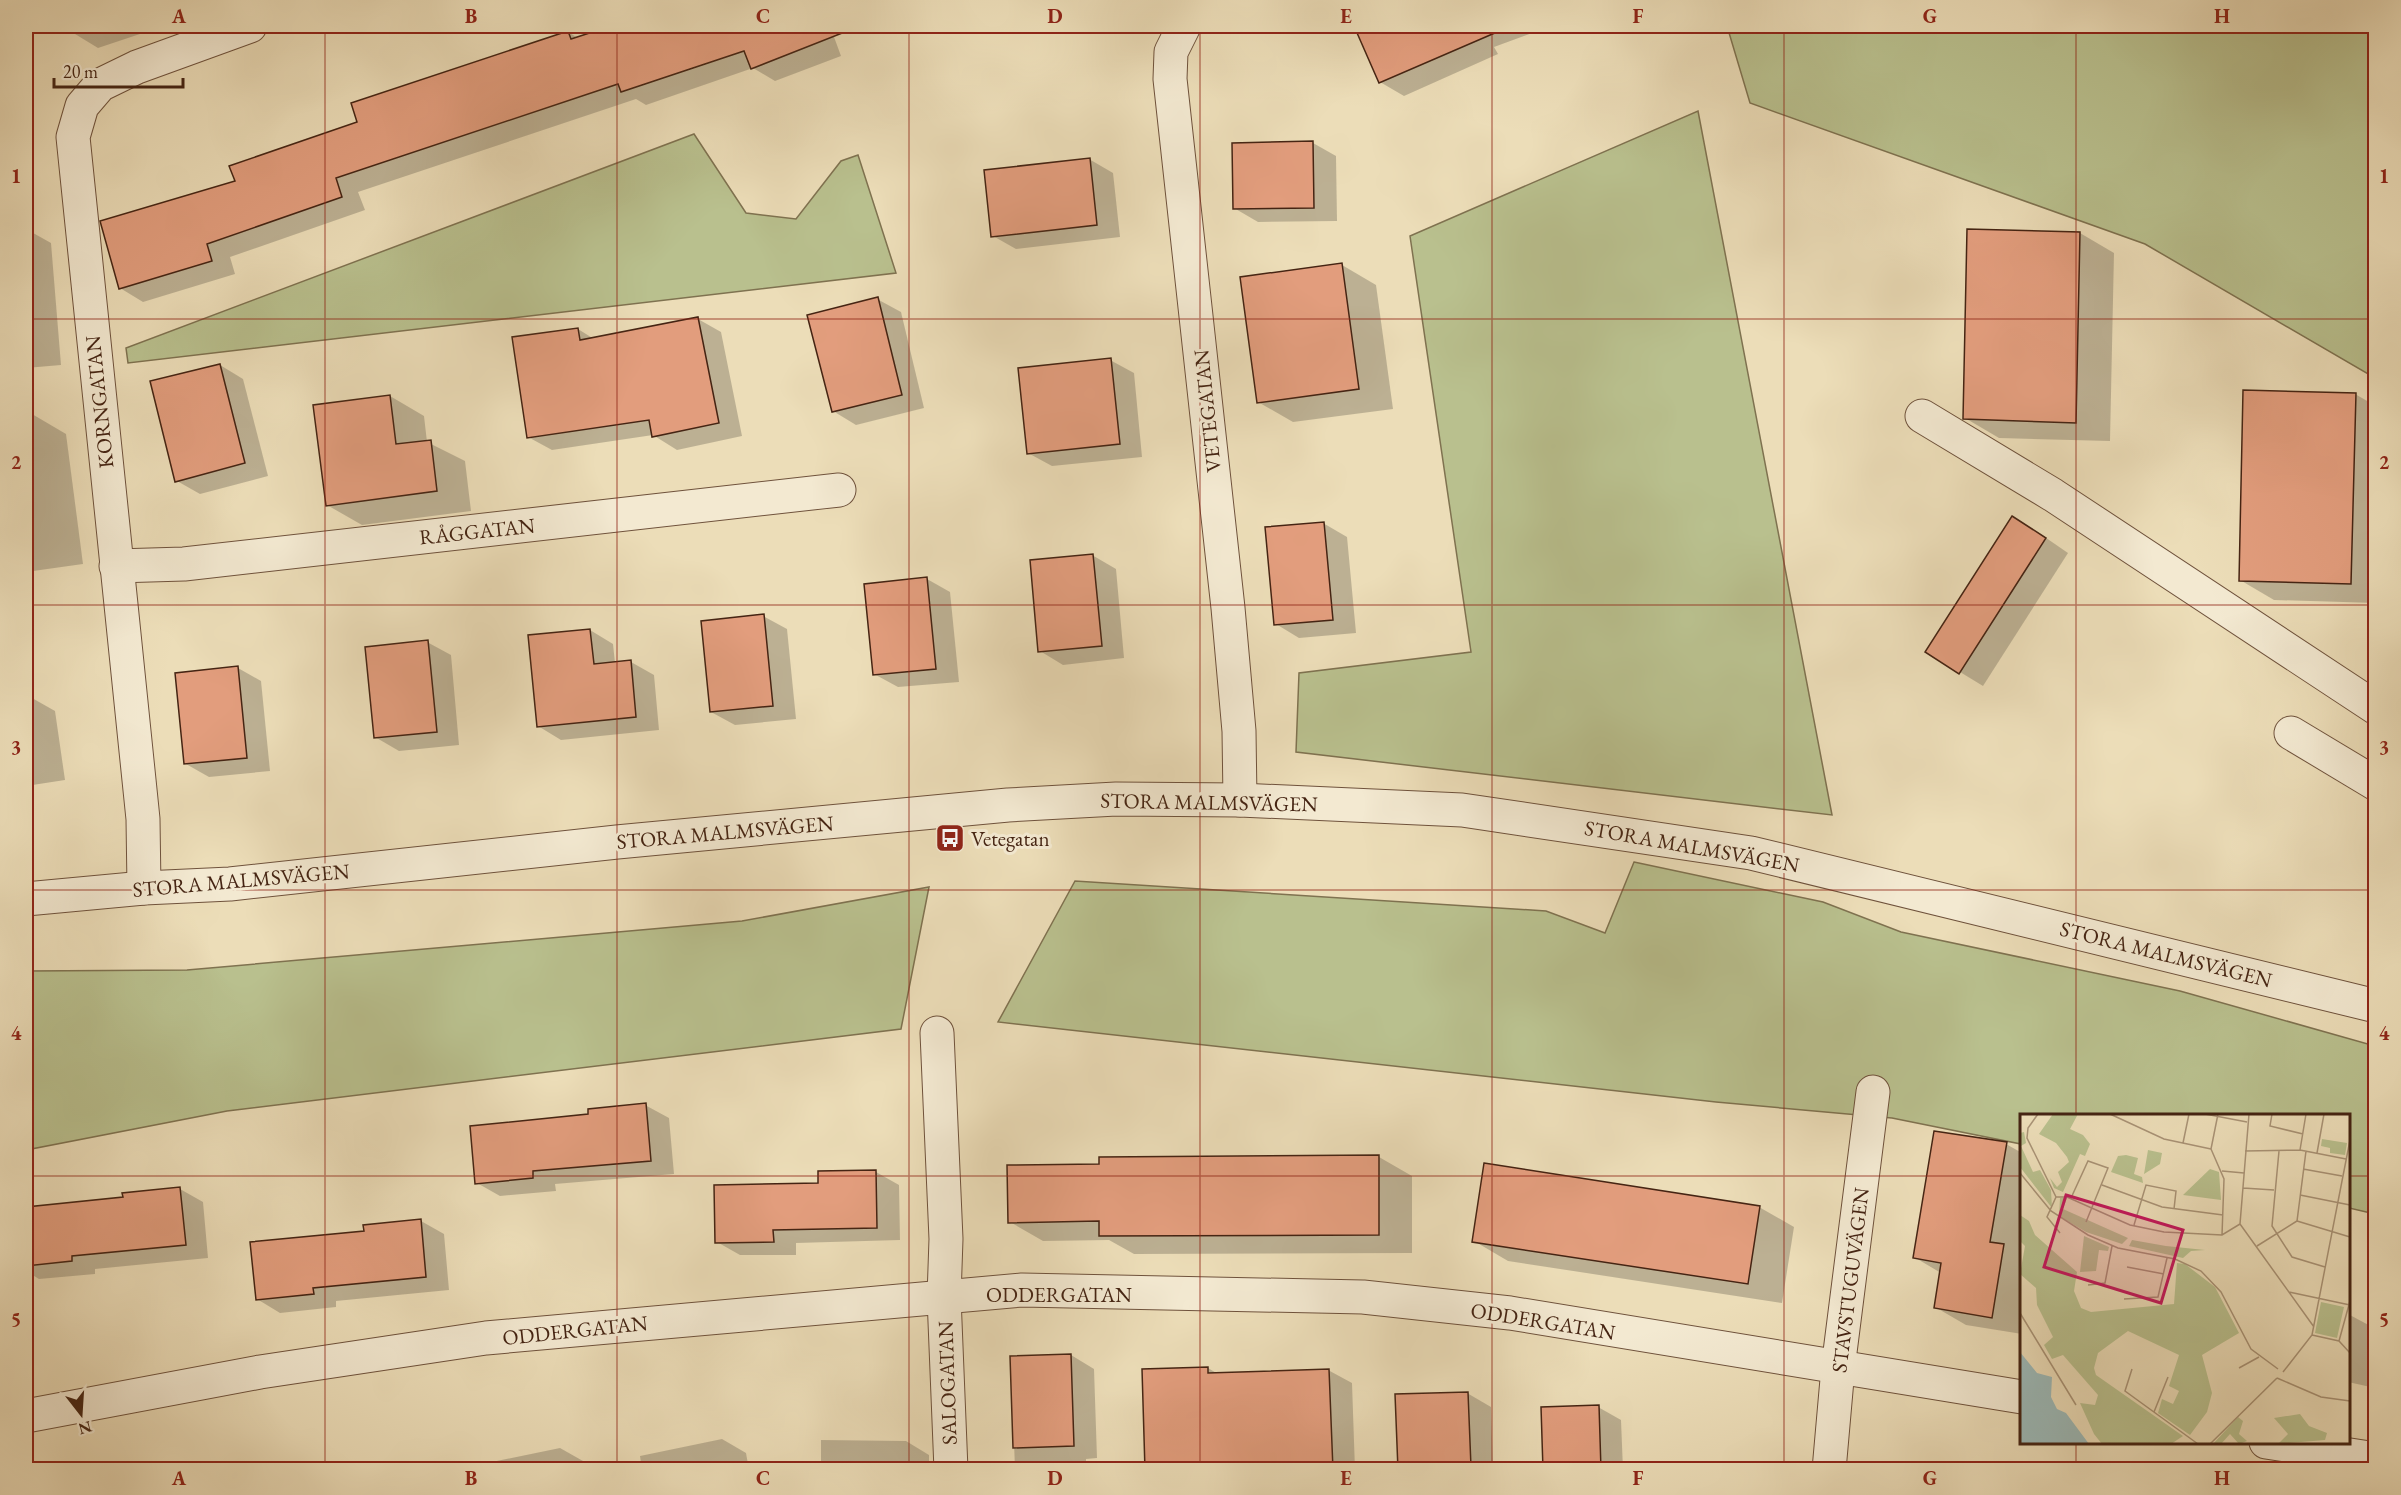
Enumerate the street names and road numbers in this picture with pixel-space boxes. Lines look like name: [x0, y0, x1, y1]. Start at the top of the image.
street label: KORNGATAN: [79, 334, 119, 470]
street label: VETEGATAN: [1187, 348, 1227, 474]
street label: RÅGGATAN: [418, 511, 537, 551]
street label: STORA MALMSVÄGEN: [1100, 787, 1318, 817]
street label: STORA MALMSVÄGEN: [616, 809, 835, 855]
street label: STORA MALMSVÄGEN: [1583, 814, 1802, 878]
street label: STORA MALMSVÄGEN: [132, 857, 351, 903]
street label: STORA MALMSVÄGEN: [2057, 915, 2275, 993]
street label: STAVSTUGUVÄGEN: [1825, 1186, 1875, 1374]
street label: ODDERGATAN: [986, 1281, 1132, 1308]
street label: ODDERGATAN: [1469, 1296, 1617, 1346]
street label: ODDERGATAN: [501, 1309, 649, 1351]
street label: SALOGATAN: [931, 1320, 963, 1445]

